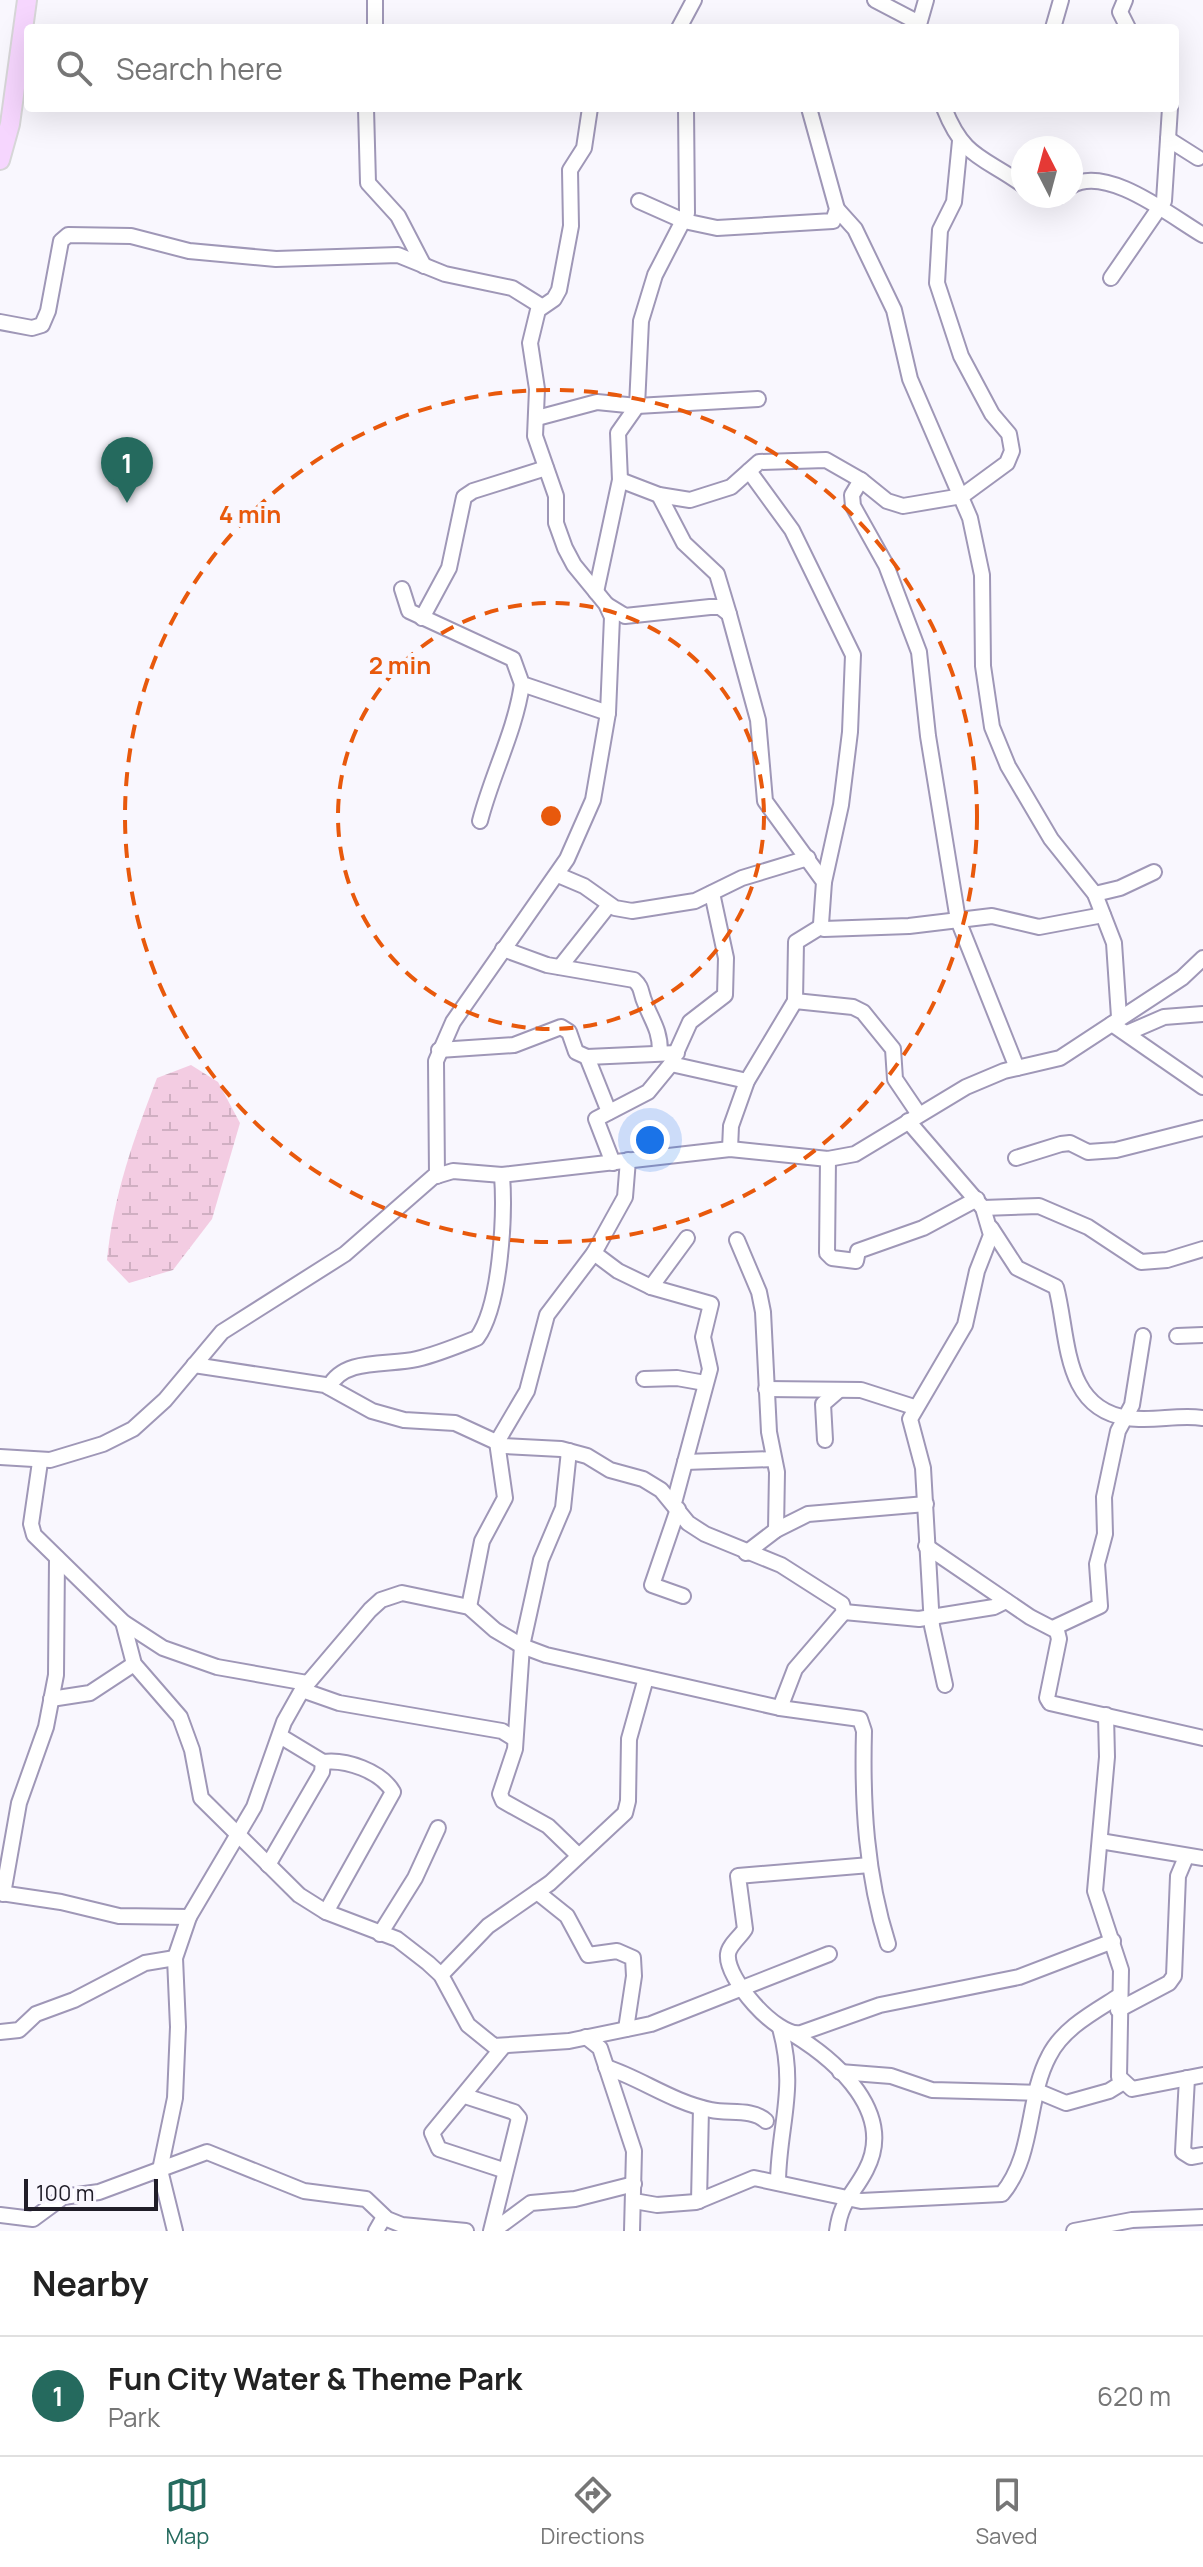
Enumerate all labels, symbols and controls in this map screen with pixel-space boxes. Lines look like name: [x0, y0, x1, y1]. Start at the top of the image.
search box: [24, 24, 1179, 112]
icon: search: [52, 46, 96, 90]
text: Search here: [116, 48, 283, 89]
north arrow: [1011, 136, 1083, 208]
pin: 1: [101, 437, 153, 503]
text: 4 min: [219, 497, 281, 530]
text: 2 min: [369, 648, 431, 681]
centre of rings: [537, 802, 565, 830]
your location: [630, 1120, 670, 1160]
scale bar: [24, 2175, 158, 2211]
text: 100 m: [36, 2178, 94, 2208]
text: Nearby: [32, 2260, 148, 2306]
text: Fun City Water & Theme Park: [108, 2358, 522, 2399]
text: 1: [52, 2378, 64, 2414]
text: 620 m: [1097, 2378, 1171, 2414]
text: Park: [108, 2399, 160, 2435]
tab: Map: [165, 2473, 209, 2551]
tab: Directions: [540, 2473, 645, 2551]
tab: Saved: [976, 2473, 1038, 2551]

